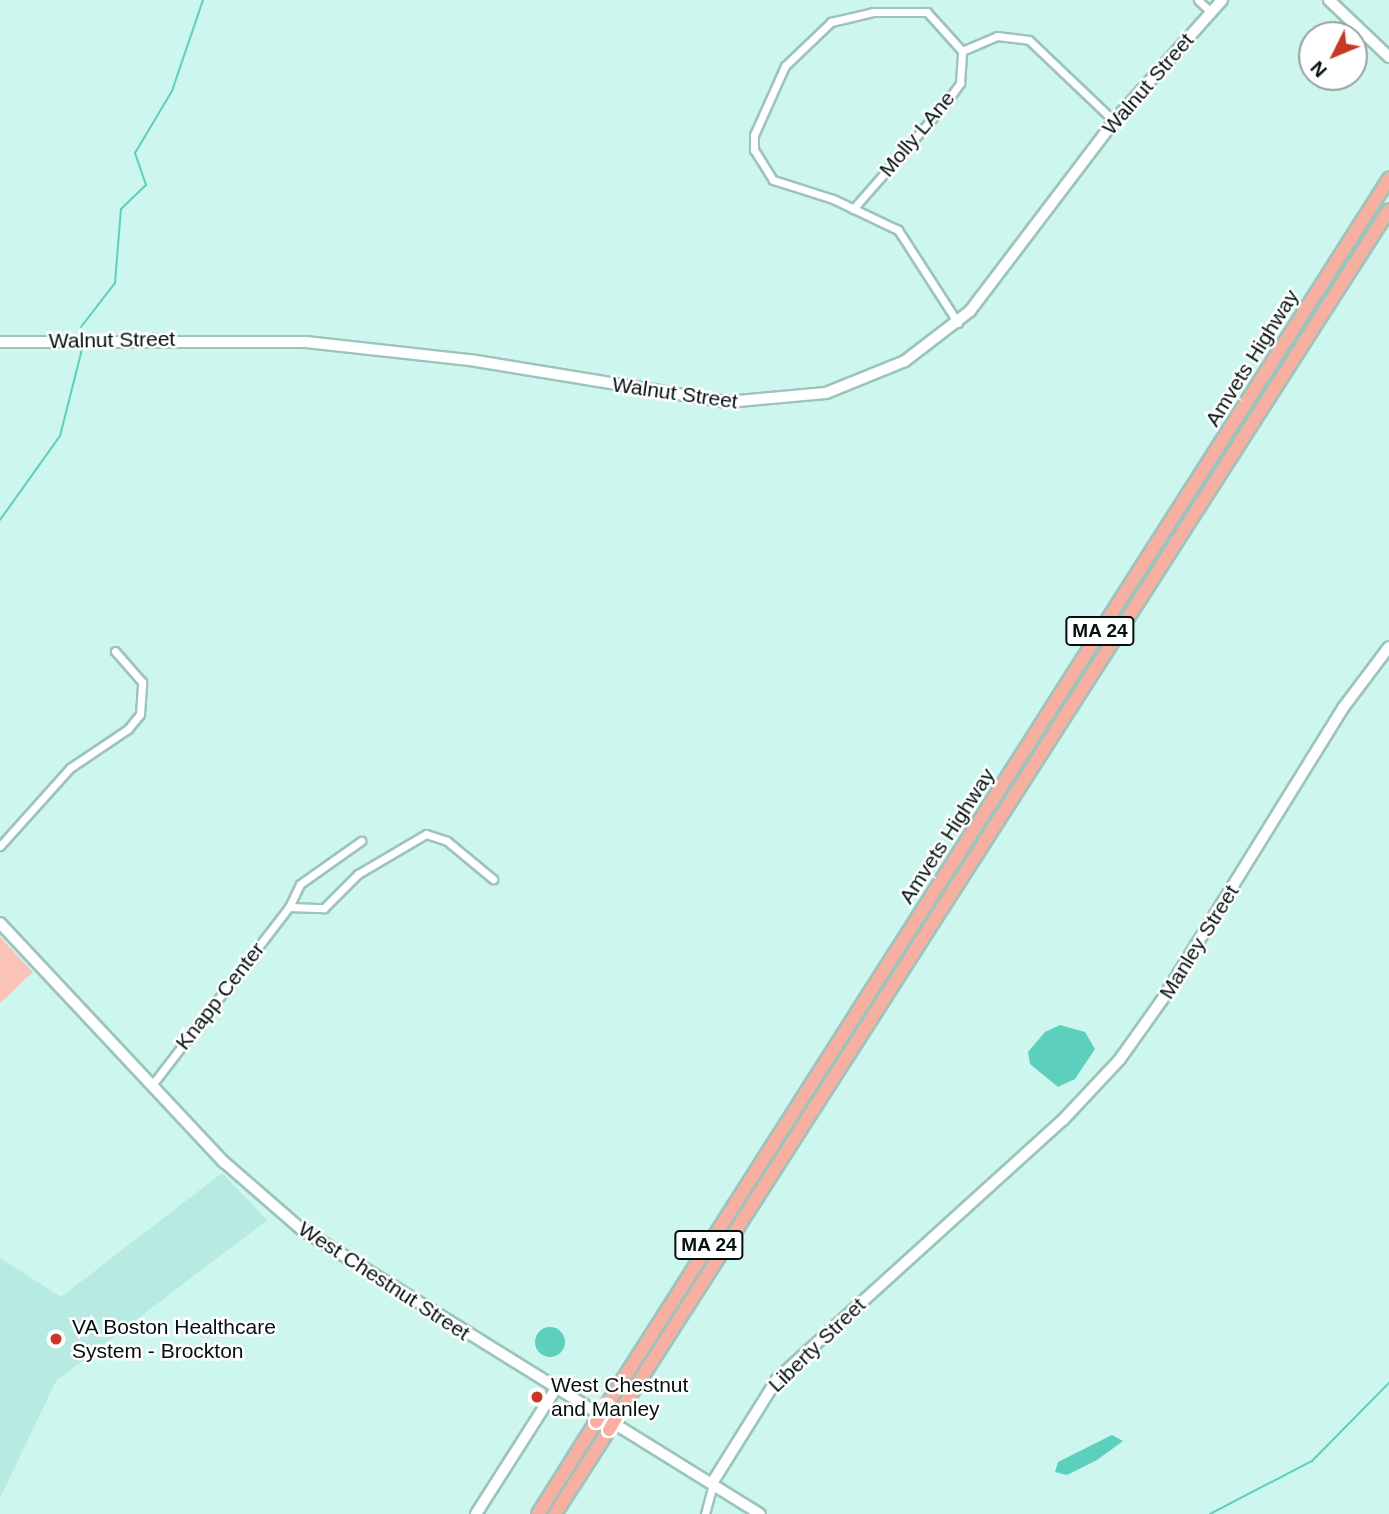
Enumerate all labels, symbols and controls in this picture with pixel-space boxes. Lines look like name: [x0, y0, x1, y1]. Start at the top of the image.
north arrow: [1298, 21, 1368, 91]
street label: Walnut Street: [1097, 28, 1199, 140]
text: N: [1306, 57, 1331, 81]
street label: Molly LAne: [874, 86, 960, 182]
street label: Amvets Highway: [1200, 285, 1304, 431]
street label: Walnut Street: [49, 326, 175, 354]
street label: Walnut Street: [611, 372, 739, 414]
road number: MA 24: [1065, 616, 1135, 646]
street label: Amvets Highway: [894, 764, 1000, 908]
street label: Manley Street: [1154, 880, 1244, 1004]
street label: Knapp Center: [170, 937, 270, 1055]
street label: West Chestnut Street: [294, 1216, 474, 1346]
road number: MA 24: [674, 1230, 744, 1260]
street label: Liberty Street: [763, 1293, 871, 1397]
place label: VA Boston Healthcare System - Brockton: [72, 1314, 277, 1364]
marker: VA Boston Healthcare System - Brockton: [46, 1329, 66, 1349]
place label: West Chestnut and Manley: [551, 1372, 688, 1422]
marker: West Chestnut and Manley: [529, 1389, 545, 1405]

